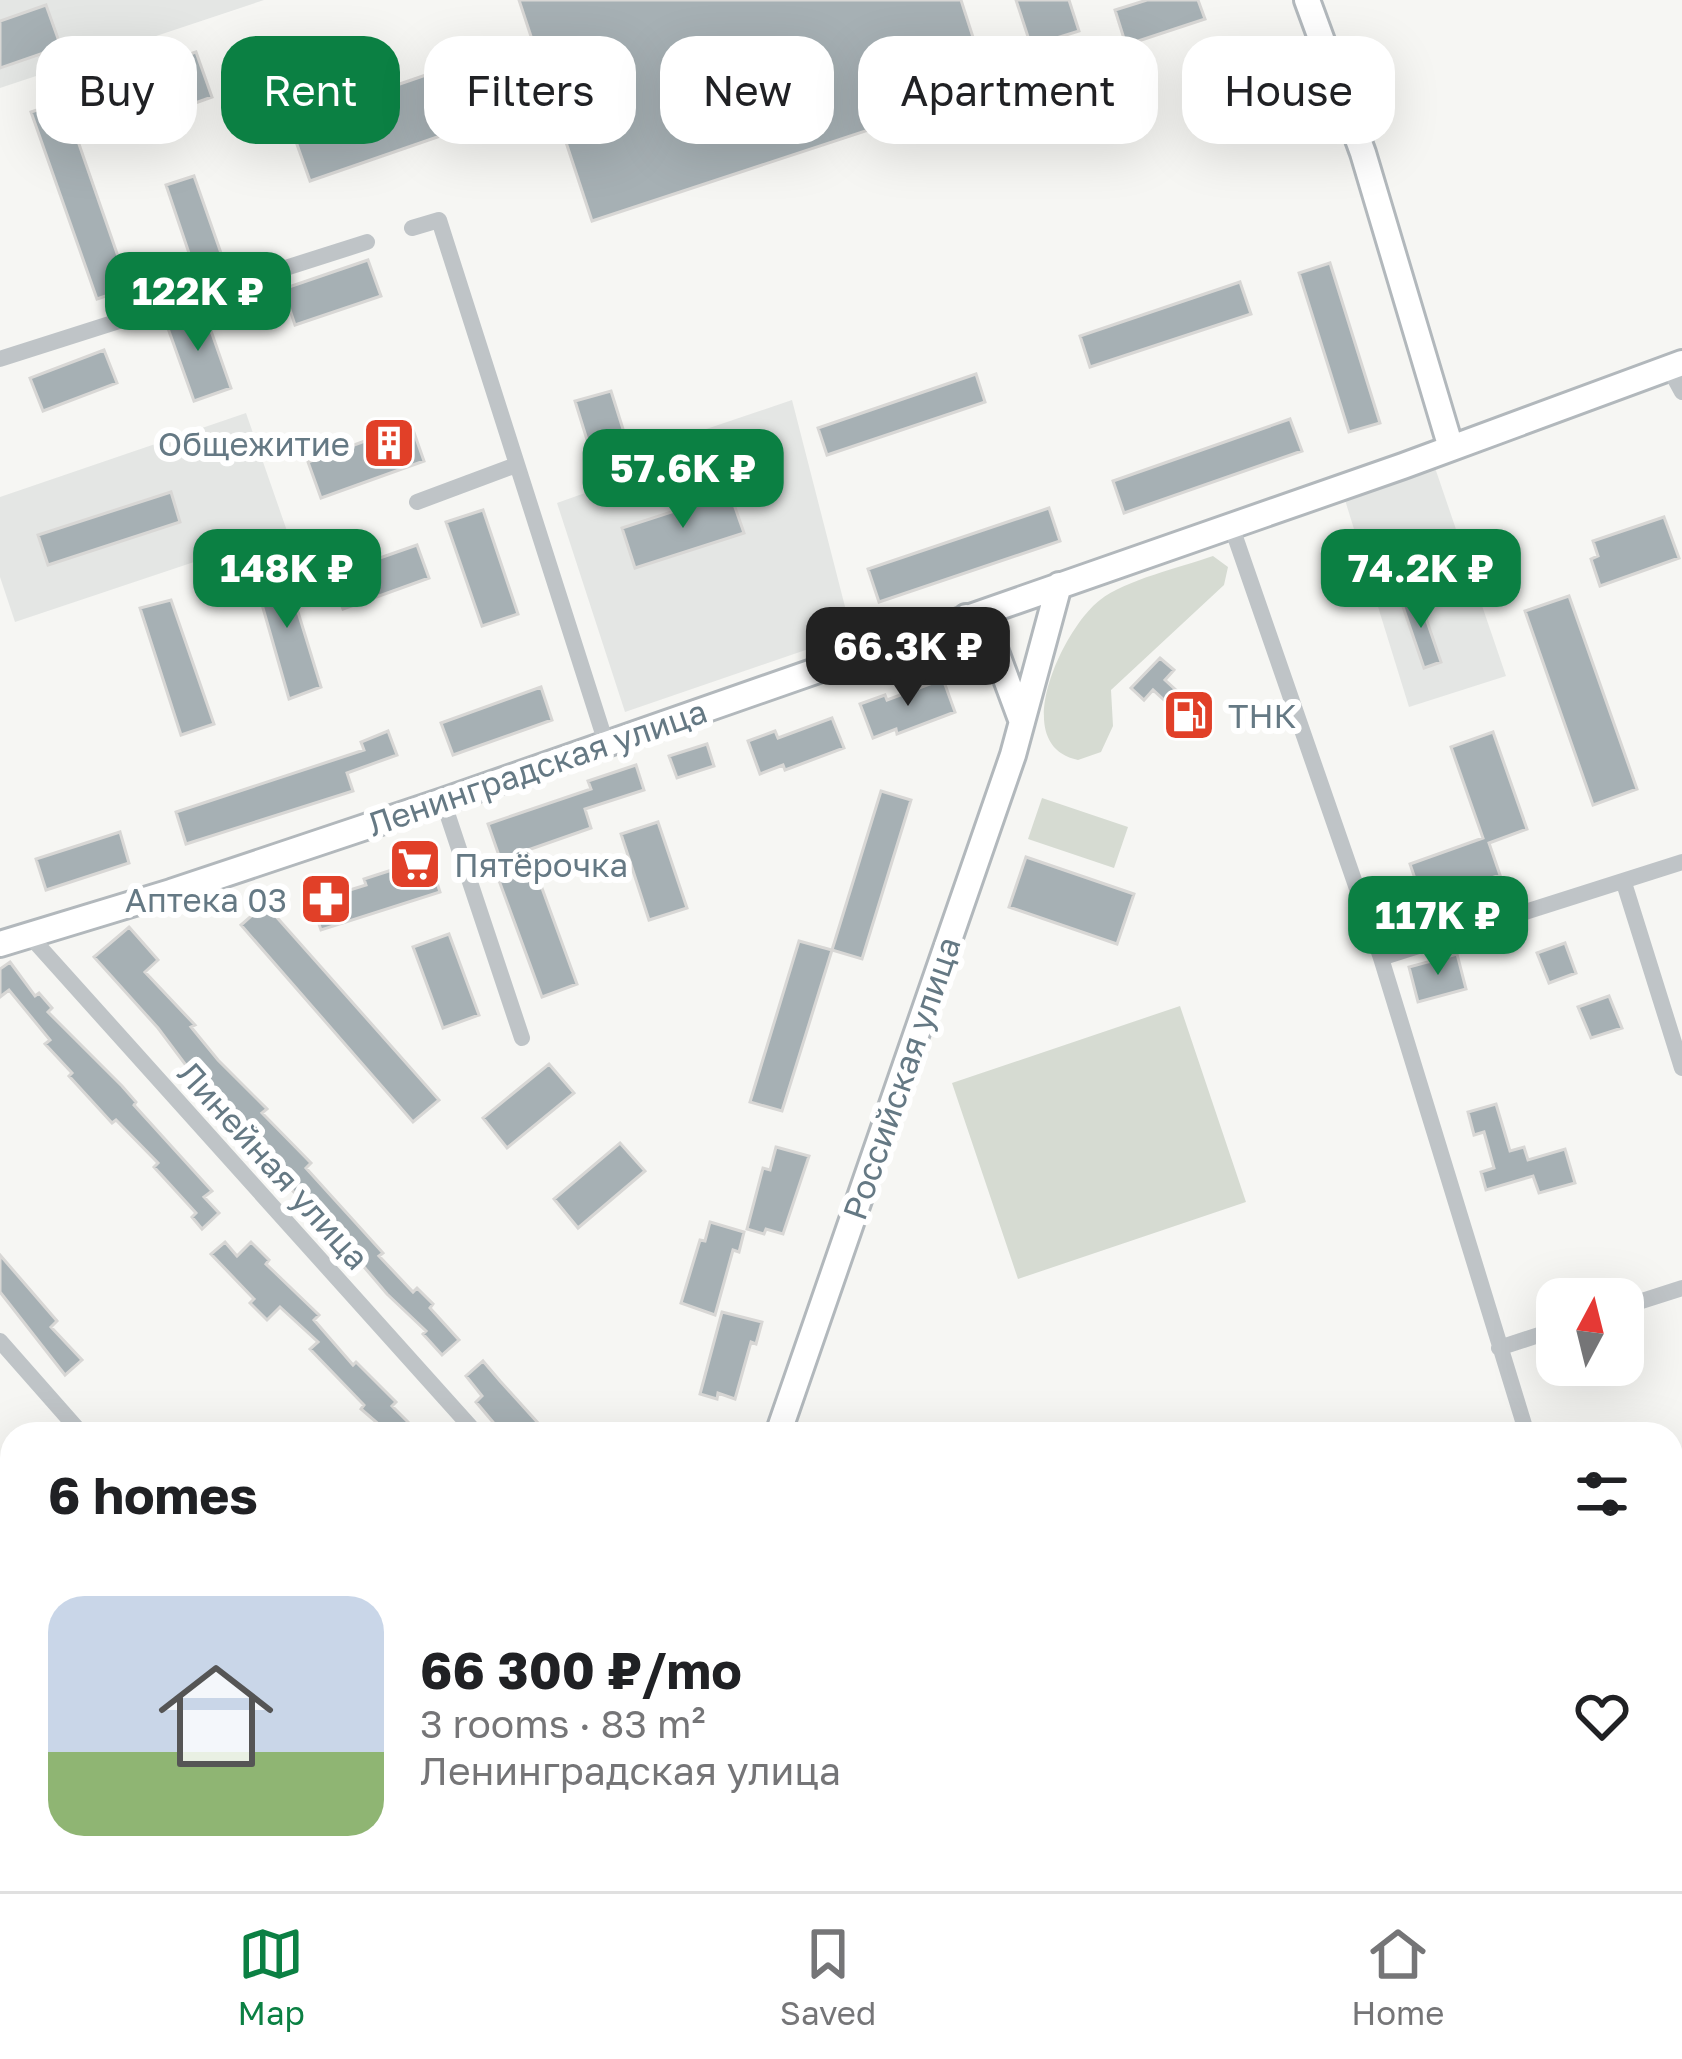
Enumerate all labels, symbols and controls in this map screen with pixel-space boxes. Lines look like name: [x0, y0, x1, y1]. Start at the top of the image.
chip: Buy: [36, 36, 197, 144]
chip: Rent: [221, 36, 400, 144]
chip: Filters: [424, 36, 636, 144]
chip: New: [660, 36, 834, 144]
chip: Apartment: [858, 36, 1158, 144]
chip: House: [1182, 36, 1395, 144]
pin: 122K ₽: [100, 252, 296, 354]
text: 122K ₽: [132, 267, 264, 314]
building icon: Общежитие: [361, 415, 417, 471]
place label: Общежитие: [158, 424, 350, 463]
pin: 57.6K ₽: [572, 429, 794, 531]
text: 57.6K ₽: [610, 444, 756, 491]
pin: 148K ₽: [189, 529, 385, 631]
pin: 74.2K ₽: [1310, 529, 1532, 631]
text: 148K ₽: [220, 544, 354, 591]
text: 74.2K ₽: [1348, 544, 1494, 591]
pin: 66.3K ₽: [797, 607, 1019, 709]
text: 66.3K ₽: [833, 622, 983, 669]
fuel station icon: ТНК: [1161, 687, 1217, 743]
street label: Ленинградская улица: [362, 691, 712, 843]
place label: ТНК: [1228, 696, 1297, 735]
supermarket icon: Пятёрочка: [387, 836, 443, 892]
place label: Пятёрочка: [454, 845, 628, 884]
pharmacy icon: Аптека 03: [298, 871, 354, 927]
pin: 117K ₽: [1340, 876, 1536, 978]
place label: Аптека 03: [125, 880, 287, 919]
text: 117K ₽: [1375, 891, 1501, 938]
street label: Российская улица: [834, 932, 968, 1224]
street label: Линейная улица: [171, 1053, 377, 1277]
north arrow: [1536, 1278, 1644, 1386]
map controls: [1536, 1278, 1644, 1386]
icon: filters: [1569, 1461, 1635, 1527]
text: 6 homes: [48, 1464, 258, 1525]
text: 66 300 ₽/mo: [420, 1639, 742, 1700]
icon: home: [144, 1644, 288, 1788]
icon: heart: [1569, 1683, 1635, 1749]
text: 3 rooms · 83 m²: [420, 1700, 705, 1747]
text: Ленинградская улица: [420, 1747, 841, 1794]
tab: Map: [238, 1921, 305, 2032]
tab: Saved: [780, 1921, 876, 2032]
tab: Home: [1351, 1921, 1444, 2032]

